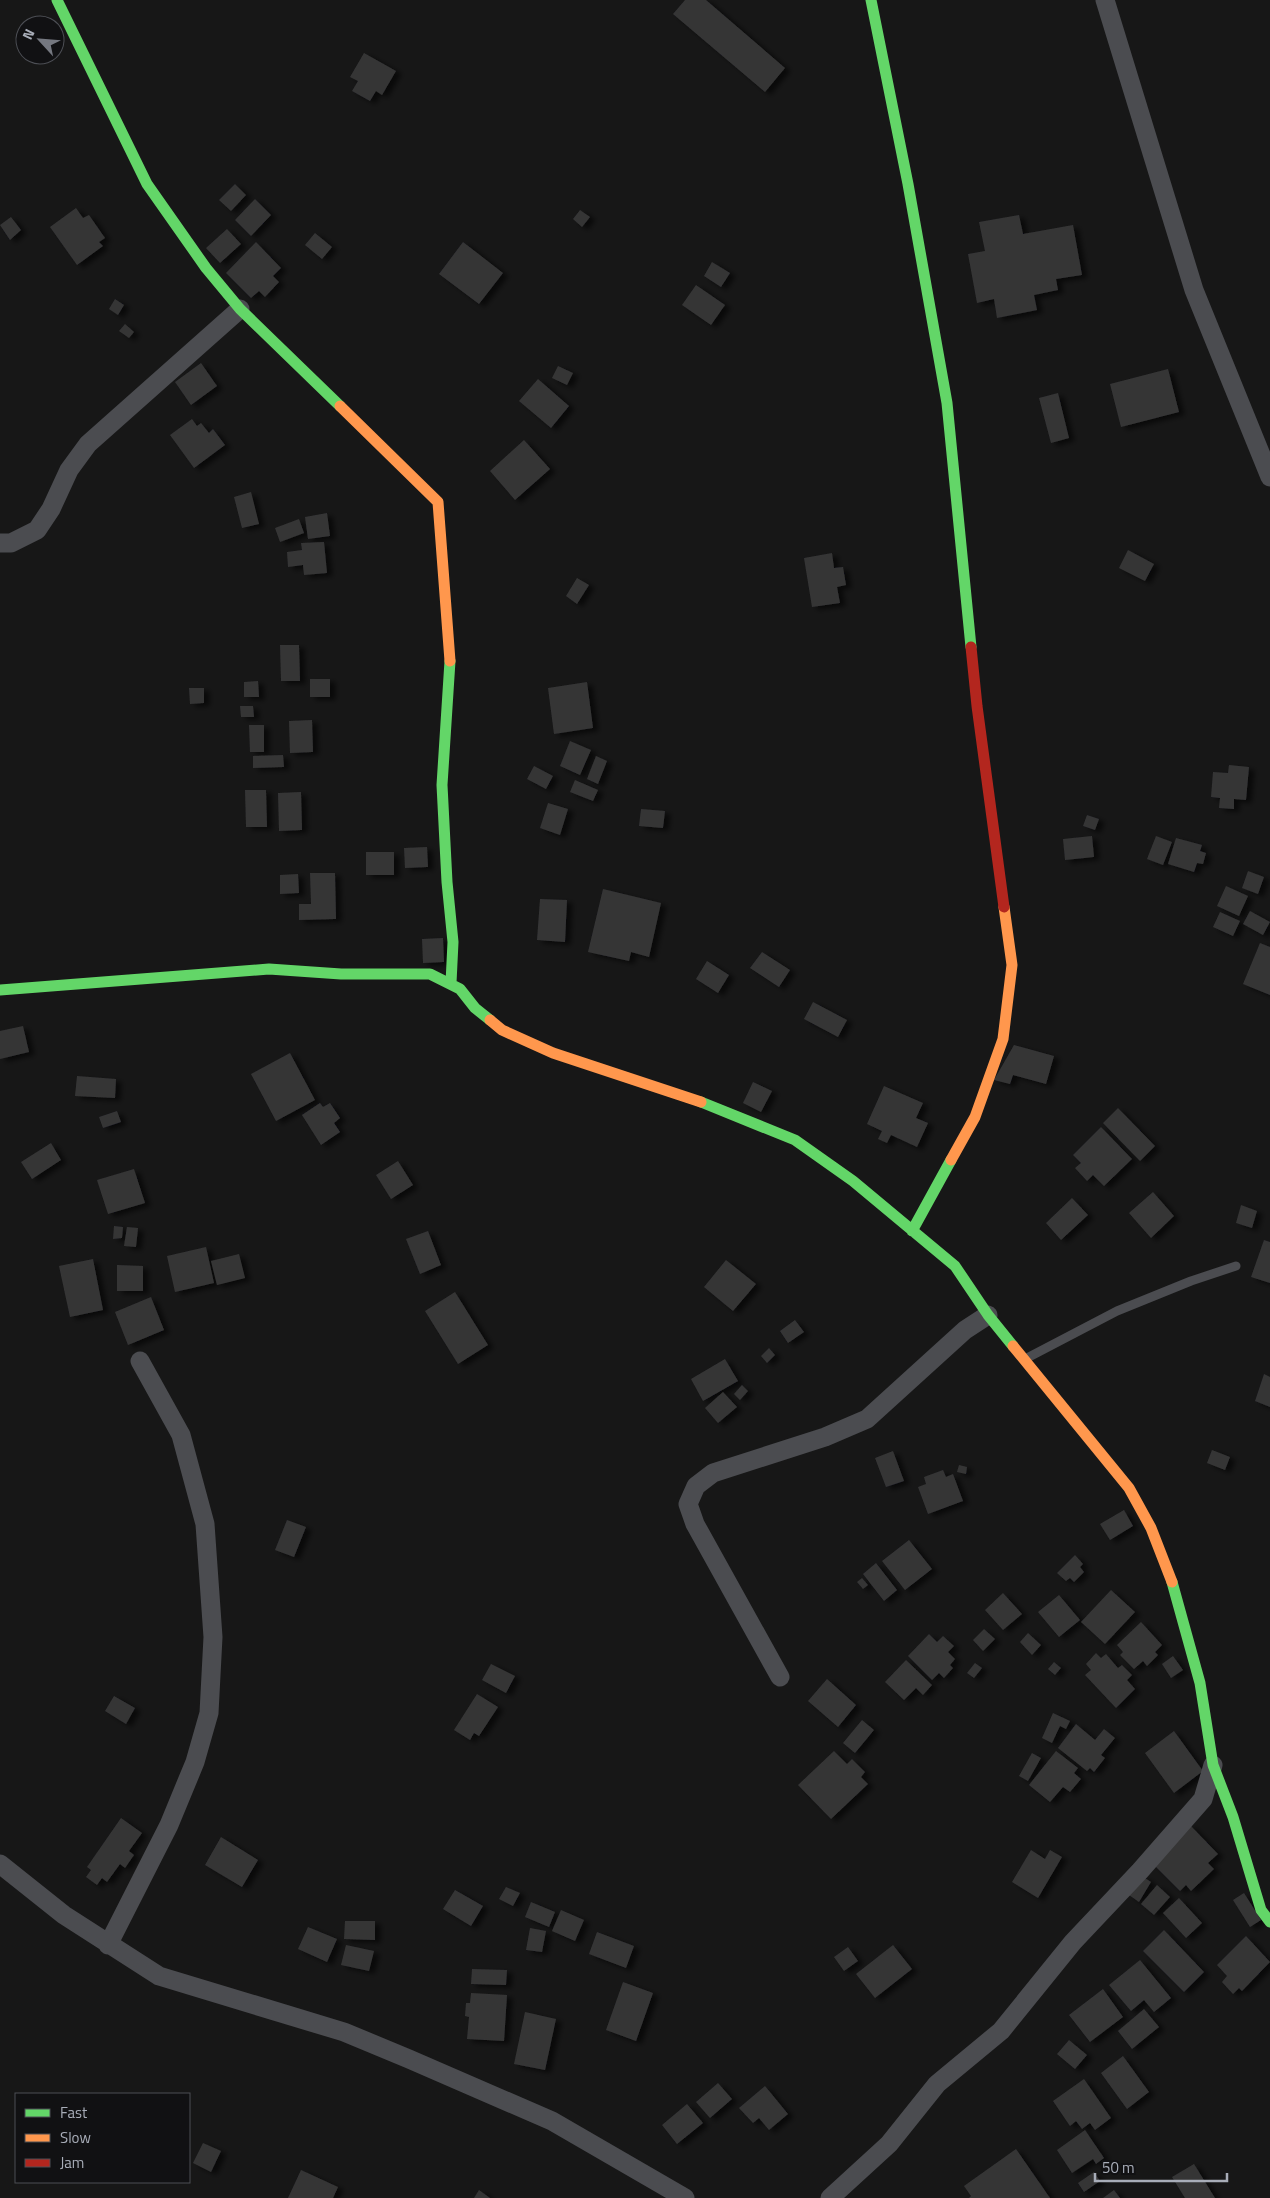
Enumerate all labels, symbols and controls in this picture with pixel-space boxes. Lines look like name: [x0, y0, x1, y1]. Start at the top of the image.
north arrow: [15, 15, 65, 65]
text: N: [16, 25, 39, 43]
legend: [15, 2093, 190, 2183]
text: Fast: [60, 2101, 88, 2124]
text: Slow: [60, 2126, 91, 2149]
scale bar: [1095, 2150, 1228, 2182]
text: Jam: [60, 2151, 84, 2174]
text: 50 m: [1102, 2156, 1135, 2179]

